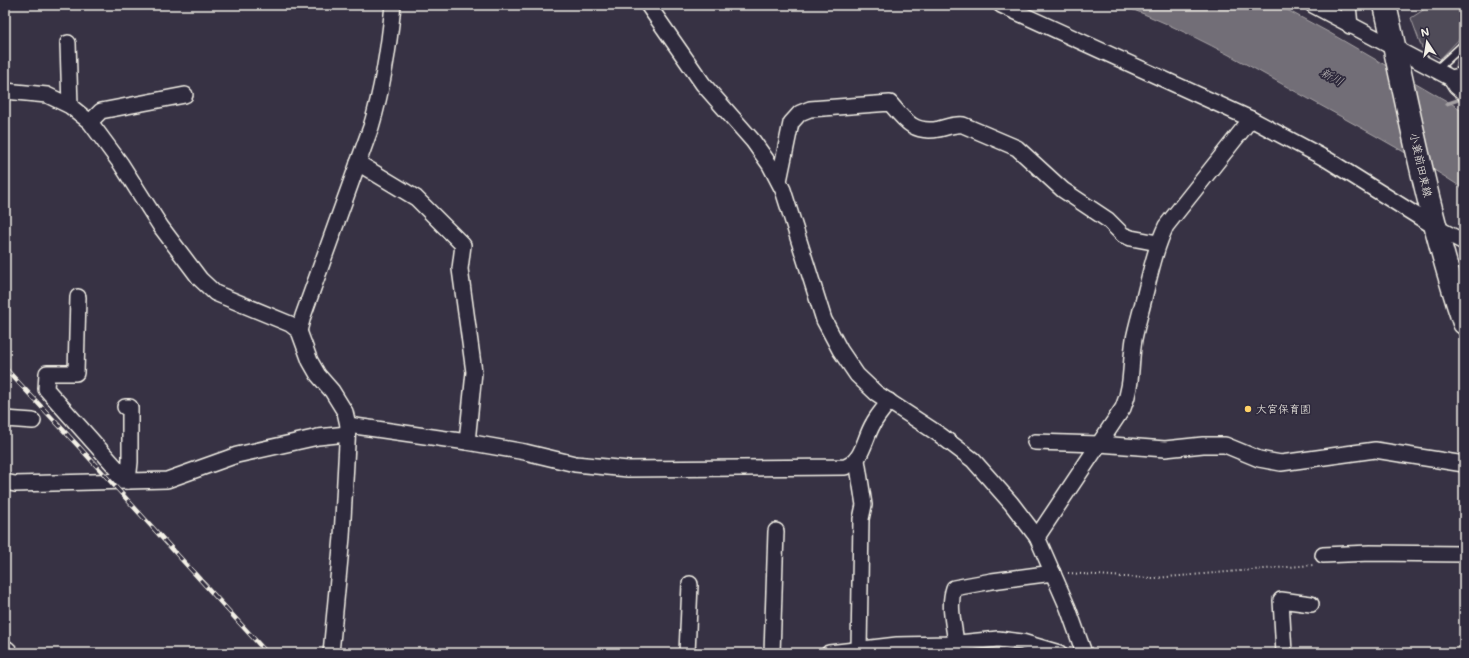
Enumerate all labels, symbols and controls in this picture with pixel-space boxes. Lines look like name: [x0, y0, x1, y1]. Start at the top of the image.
north arrow: [1407, 22, 1447, 62]
text: N: [1419, 24, 1430, 40]
water label: 新川: [1318, 63, 1347, 89]
street label: 小蓑前田東線: [1407, 131, 1436, 199]
place label: 大宮保育園: [1256, 401, 1311, 416]
marker: 大宮保育園: [1243, 404, 1253, 414]

